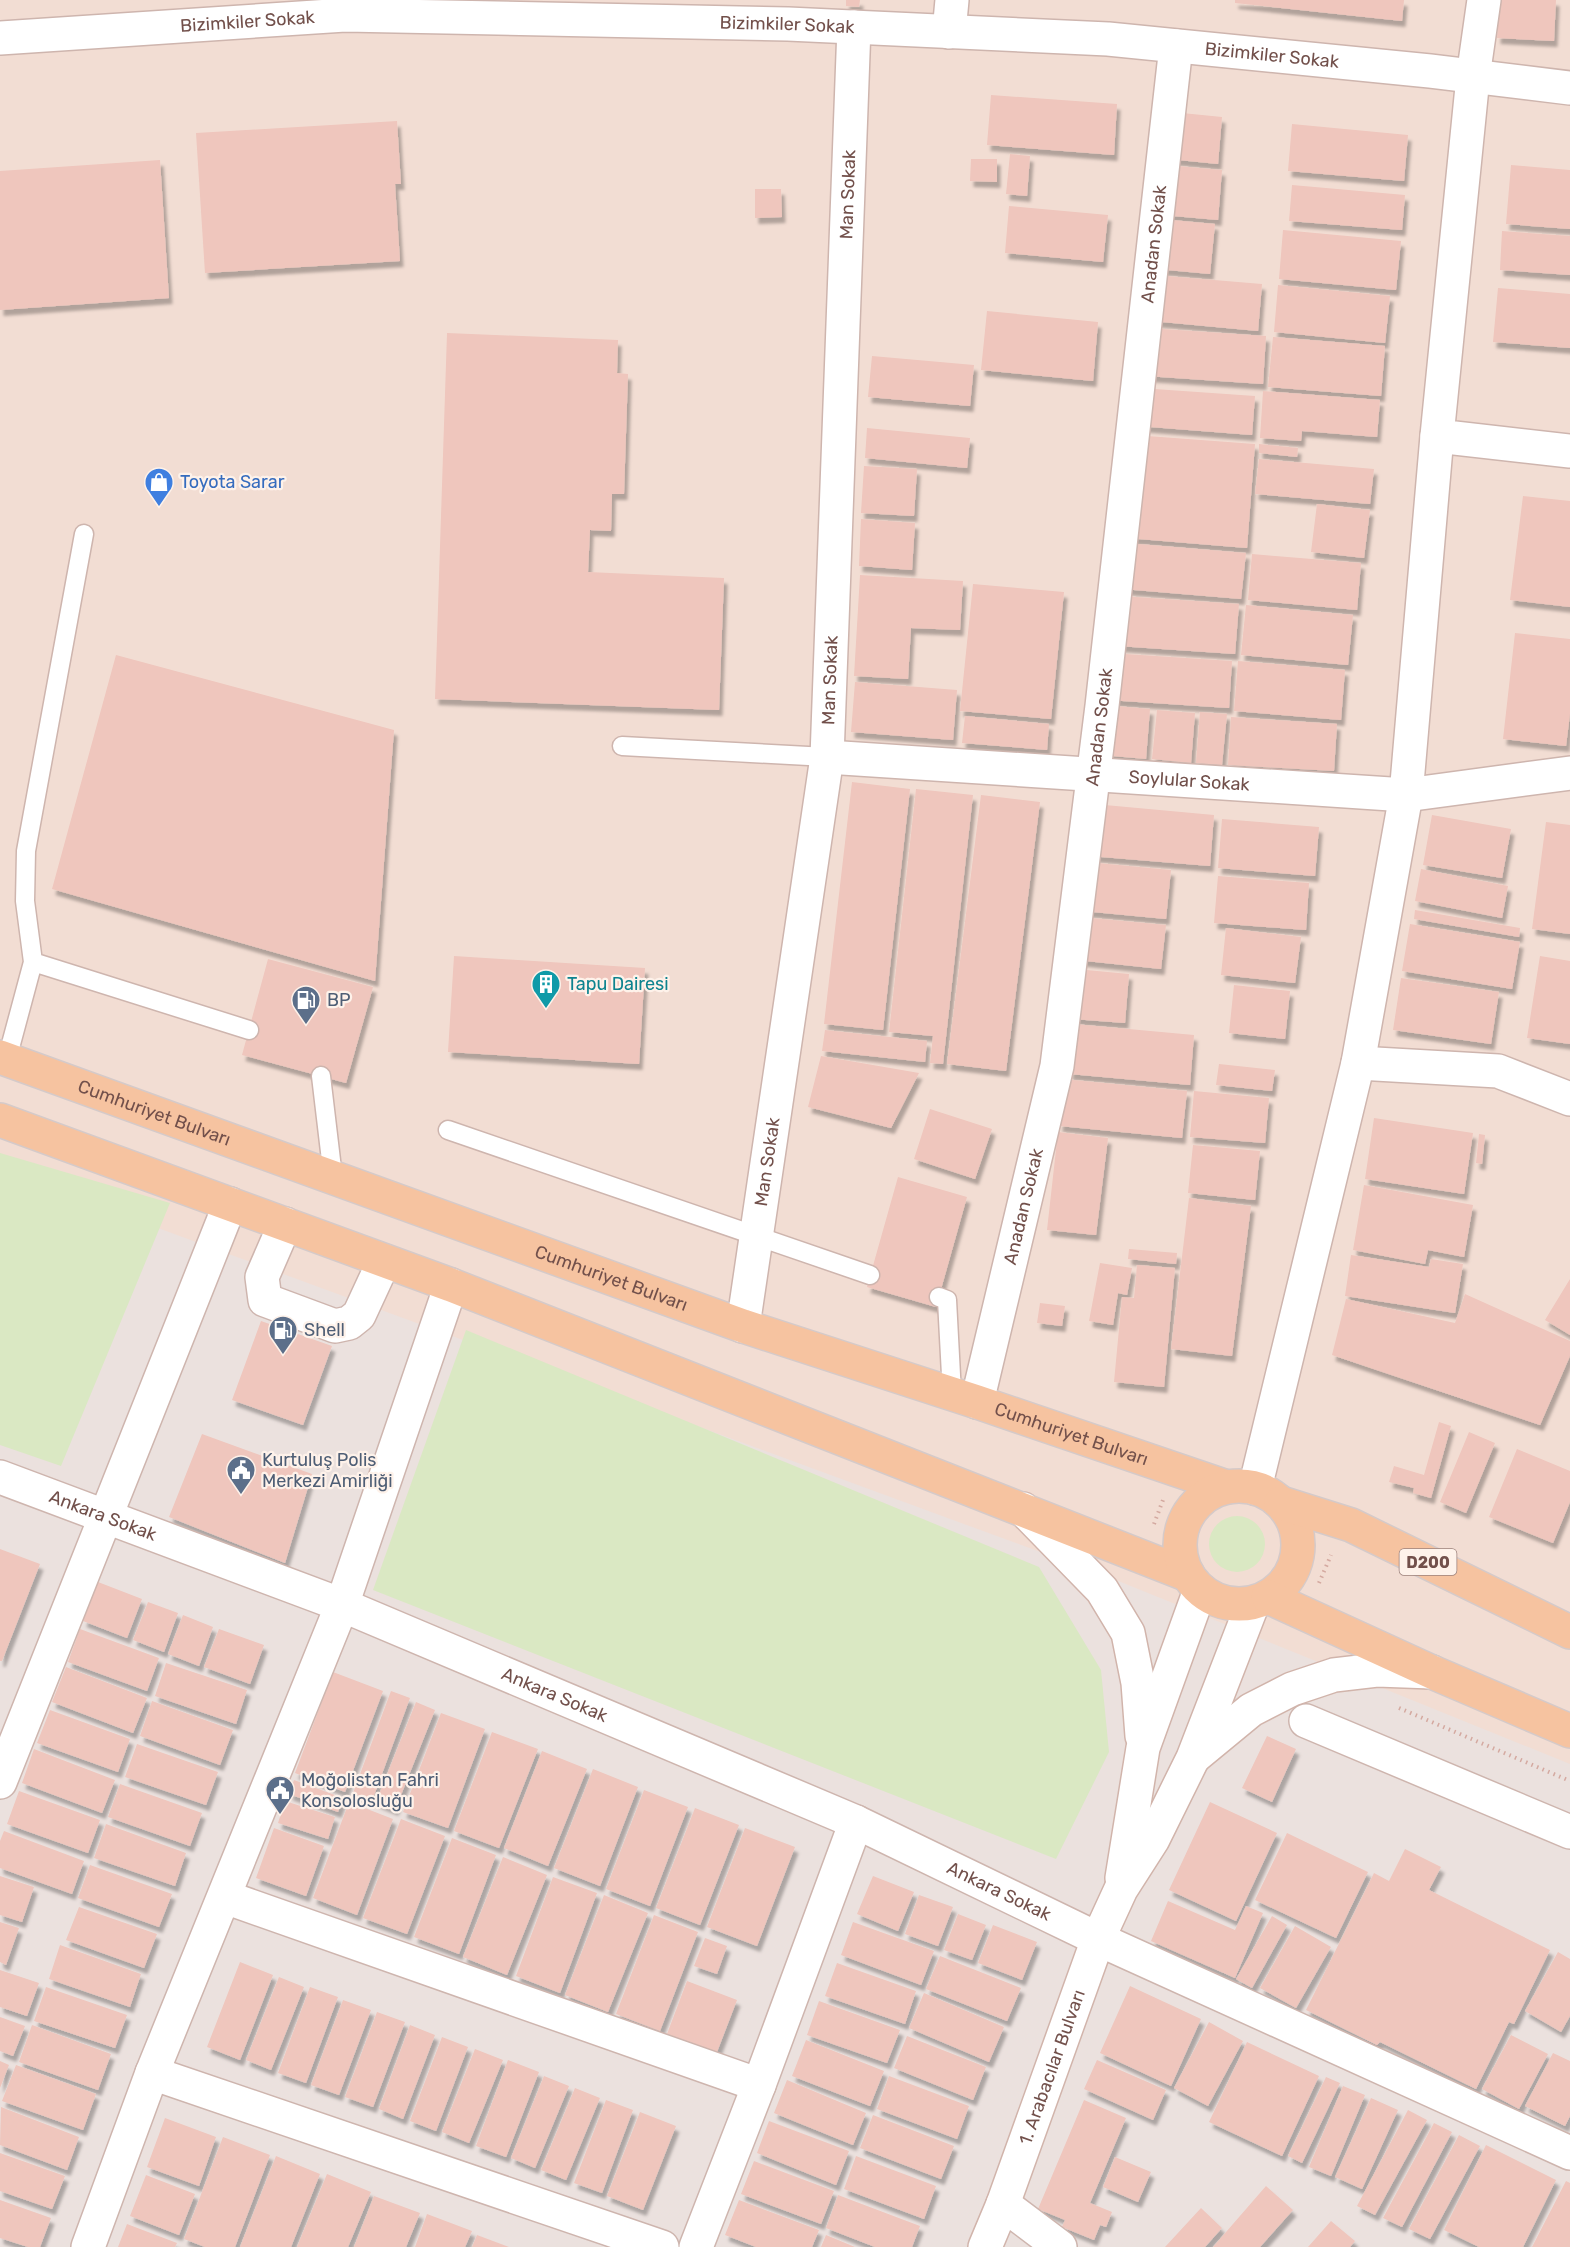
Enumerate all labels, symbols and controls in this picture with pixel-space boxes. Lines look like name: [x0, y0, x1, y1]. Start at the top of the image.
street label: Bizimkiler Sokak: [179, 6, 316, 37]
street label: Bizimkiler Sokak: [720, 12, 856, 38]
street label: Bizimkiler Sokak: [1204, 38, 1341, 73]
street label: Man Sokak: [835, 149, 860, 240]
street label: Anadan Sokak: [1136, 183, 1171, 304]
shop icon: Toyota Sarar: [143, 466, 175, 508]
place label: Toyota Sarar: [180, 471, 285, 493]
street label: Man Sokak: [817, 634, 843, 725]
street label: Anadan Sokak: [1081, 666, 1117, 787]
street label: Soylular Sokak: [1128, 766, 1251, 796]
building icon: Tapu Dairesi: [530, 968, 562, 1010]
place label: Tapu Dairesi: [567, 973, 669, 995]
fuel station icon: BP: [290, 984, 322, 1026]
place label: BP: [327, 989, 351, 1011]
street label: Cumhuriyet Bulvarı: [75, 1075, 234, 1151]
street label: Man Sokak: [750, 1115, 785, 1208]
street label: Anadan Sokak: [999, 1145, 1048, 1267]
street label: Cumhuriyet Bulvarı: [532, 1241, 691, 1316]
fuel station icon: Shell: [267, 1314, 299, 1356]
place label: Shell: [304, 1319, 345, 1341]
street label: Cumhuriyet Bulvarı: [992, 1398, 1151, 1470]
place label: Kurtuluş Polis Merkezi Amirliği: [262, 1449, 393, 1492]
public building icon: Kurtuluş Polis Merkezi Amirliği: [225, 1454, 257, 1496]
street label: Ankara Sokak: [46, 1485, 160, 1546]
road number: D200: [1400, 1549, 1456, 1575]
street label: Ankara Sokak: [498, 1663, 612, 1727]
place label: Moğolistan Fahri Konsolosluğu: [301, 1769, 439, 1812]
public building icon: Moğolistan Fahri Konsolosluğu: [264, 1774, 296, 1816]
street label: Ankara Sokak: [943, 1857, 1055, 1926]
street label: 1. Arabacılar Bulvarı: [1014, 1987, 1090, 2148]

